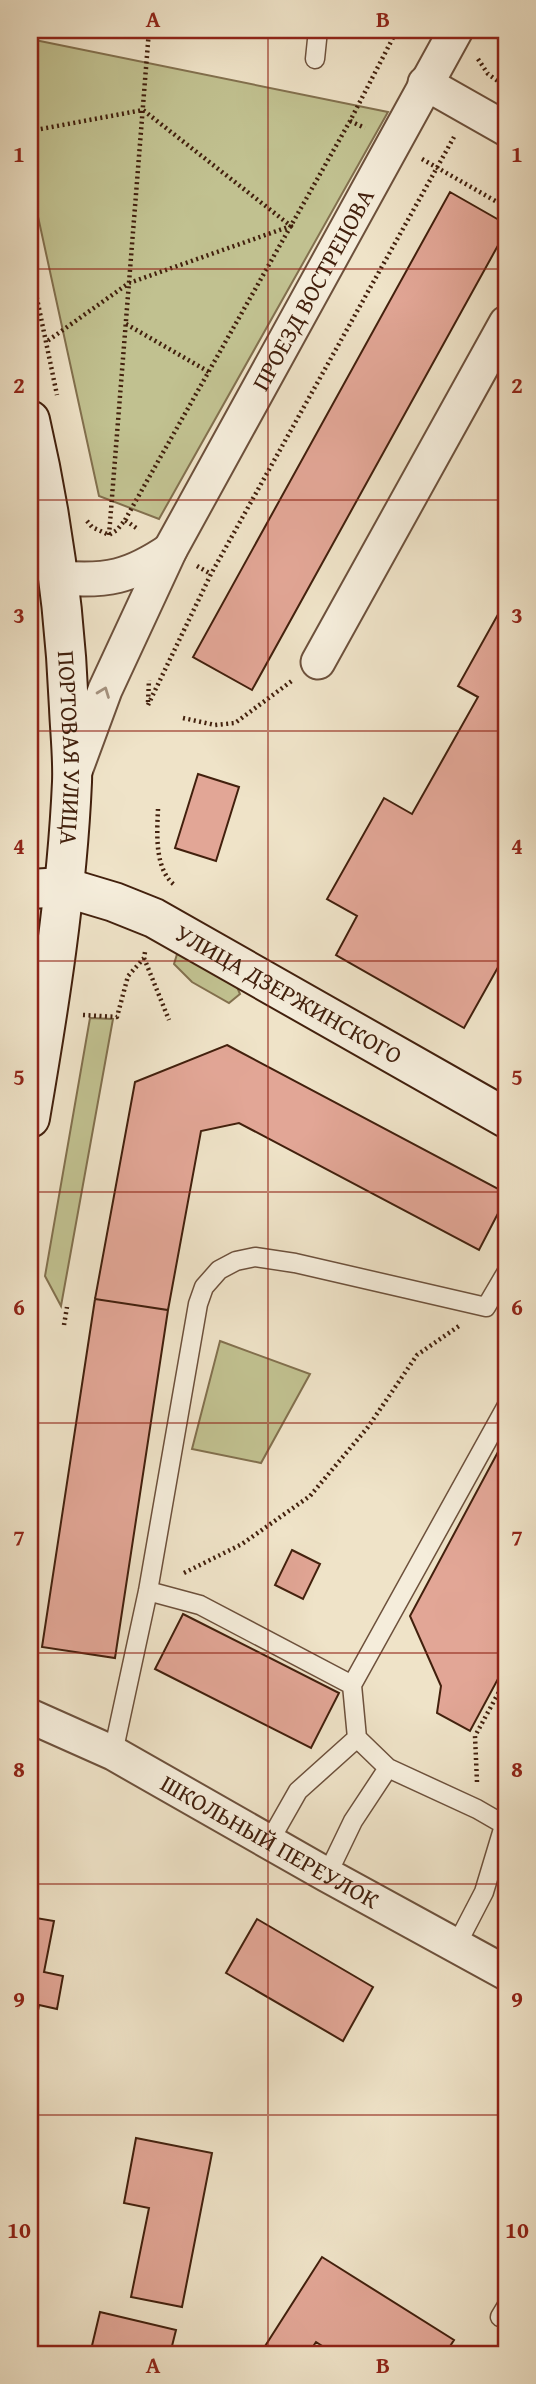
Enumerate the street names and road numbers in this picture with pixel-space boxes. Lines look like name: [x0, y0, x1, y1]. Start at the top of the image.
street label: ПРОЕЗД ВОСТРЕЦОВА: [243, 182, 383, 397]
street label: ПОРТОВАЯ УЛИЦА: [49, 649, 90, 847]
street label: УЛИЦА ДЗЕРЖИНСКОГО: [169, 915, 409, 1072]
street label: ШКОЛЬНЫЙ ПЕРЕУЛОК: [154, 1766, 386, 1917]

